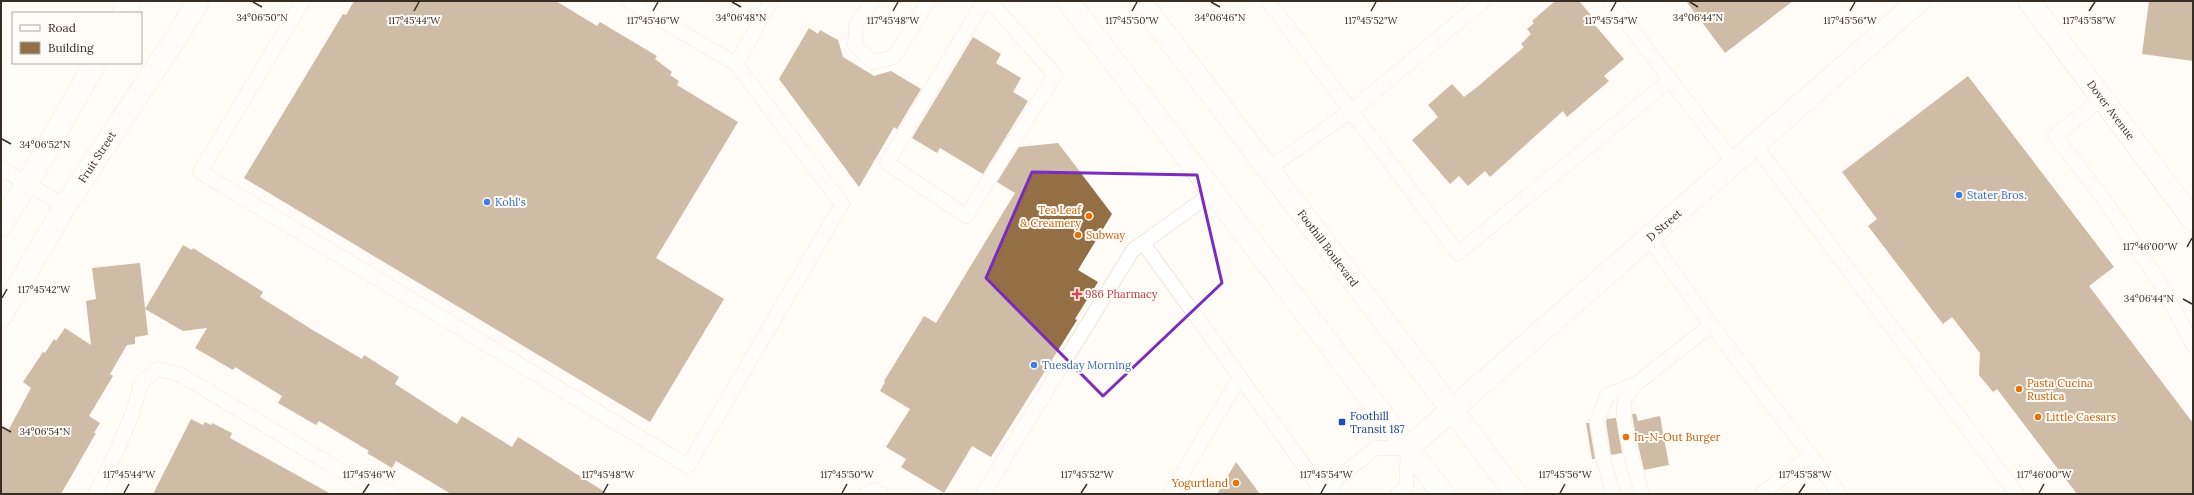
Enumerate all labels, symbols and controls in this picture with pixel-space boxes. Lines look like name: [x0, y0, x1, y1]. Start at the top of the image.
text: 34°06'50"N: [236, 11, 288, 24]
text: 34°06'48"N: [716, 11, 767, 24]
text: 34°06'46"N: [1195, 11, 1246, 24]
text: 34°06'44"N: [1673, 11, 1724, 24]
legend: [12, 12, 142, 64]
text: 117°45'44"W: [388, 14, 441, 27]
text: 117°45'46"W: [627, 14, 680, 27]
text: 117°45'48"W: [867, 14, 920, 27]
text: 117°45'50"W: [1105, 14, 1160, 27]
text: 117°45'52"W: [1345, 14, 1398, 27]
text: 117°45'54"W: [1585, 14, 1638, 27]
text: 117°45'56"W: [1823, 14, 1878, 27]
text: 117°45'58"W: [2062, 14, 2117, 27]
text: Road: [48, 20, 76, 35]
text: Building: [48, 40, 94, 55]
street label: Dover Avenue: [2084, 77, 2138, 143]
street label: Fruit Street: [75, 128, 119, 185]
text: 34°06'52"N: [20, 138, 71, 151]
place label: Stater Bros.: [1967, 188, 2027, 202]
marker: Stater Bros.: [1954, 190, 1964, 200]
place label: Kohl's: [495, 195, 526, 209]
marker: Kohl's: [482, 197, 492, 207]
place label: Tea Leaf & Creamery: [1020, 203, 1082, 230]
street label: D Street: [1643, 205, 1685, 244]
street label: Foothill Boulevard: [1295, 207, 1362, 290]
marker: Tea Leaf & Creamery: [1084, 211, 1094, 221]
place label: Subway: [1086, 228, 1125, 242]
marker: Subway: [1073, 230, 1083, 240]
text: 117°46'00"W: [2123, 240, 2178, 253]
text: 117°45'42"W: [18, 283, 71, 296]
place label: 986 Pharmacy: [1085, 287, 1158, 301]
marker: 986 Pharmacy: [1072, 289, 1082, 299]
text: 34°06'44"N: [2124, 292, 2175, 305]
place label: Tuesday Morning: [1042, 358, 1132, 372]
marker: Tuesday Morning: [1029, 360, 1039, 370]
place label: Pasta Cucina Rustica: [2027, 376, 2093, 403]
marker: Pasta Cucina Rustica: [2014, 384, 2024, 394]
place label: Foothill Transit 187: [1350, 409, 1405, 436]
place label: Little Caesars: [2046, 410, 2116, 424]
marker: Little Caesars: [2033, 412, 2043, 422]
marker: Foothill Transit 187: [1337, 417, 1347, 427]
text: 34°06'54"N: [20, 425, 71, 438]
place label: In-N-Out Burger: [1634, 430, 1721, 444]
marker: In-N-Out Burger: [1621, 432, 1631, 442]
text: 117°45'44"W: [103, 468, 156, 481]
text: 117°45'46"W: [343, 468, 396, 481]
text: 117°45'48"W: [582, 468, 635, 481]
text: 117°45'50"W: [820, 468, 875, 481]
text: 117°45'52"W: [1061, 468, 1114, 481]
text: 117°45'54"W: [1300, 468, 1353, 481]
text: 117°45'56"W: [1538, 468, 1593, 481]
text: 117°45'58"W: [1778, 468, 1833, 481]
text: 117°46'00"W: [2017, 468, 2072, 481]
place label: Yogurtland: [1171, 476, 1228, 490]
marker: Yogurtland: [1231, 478, 1241, 488]

